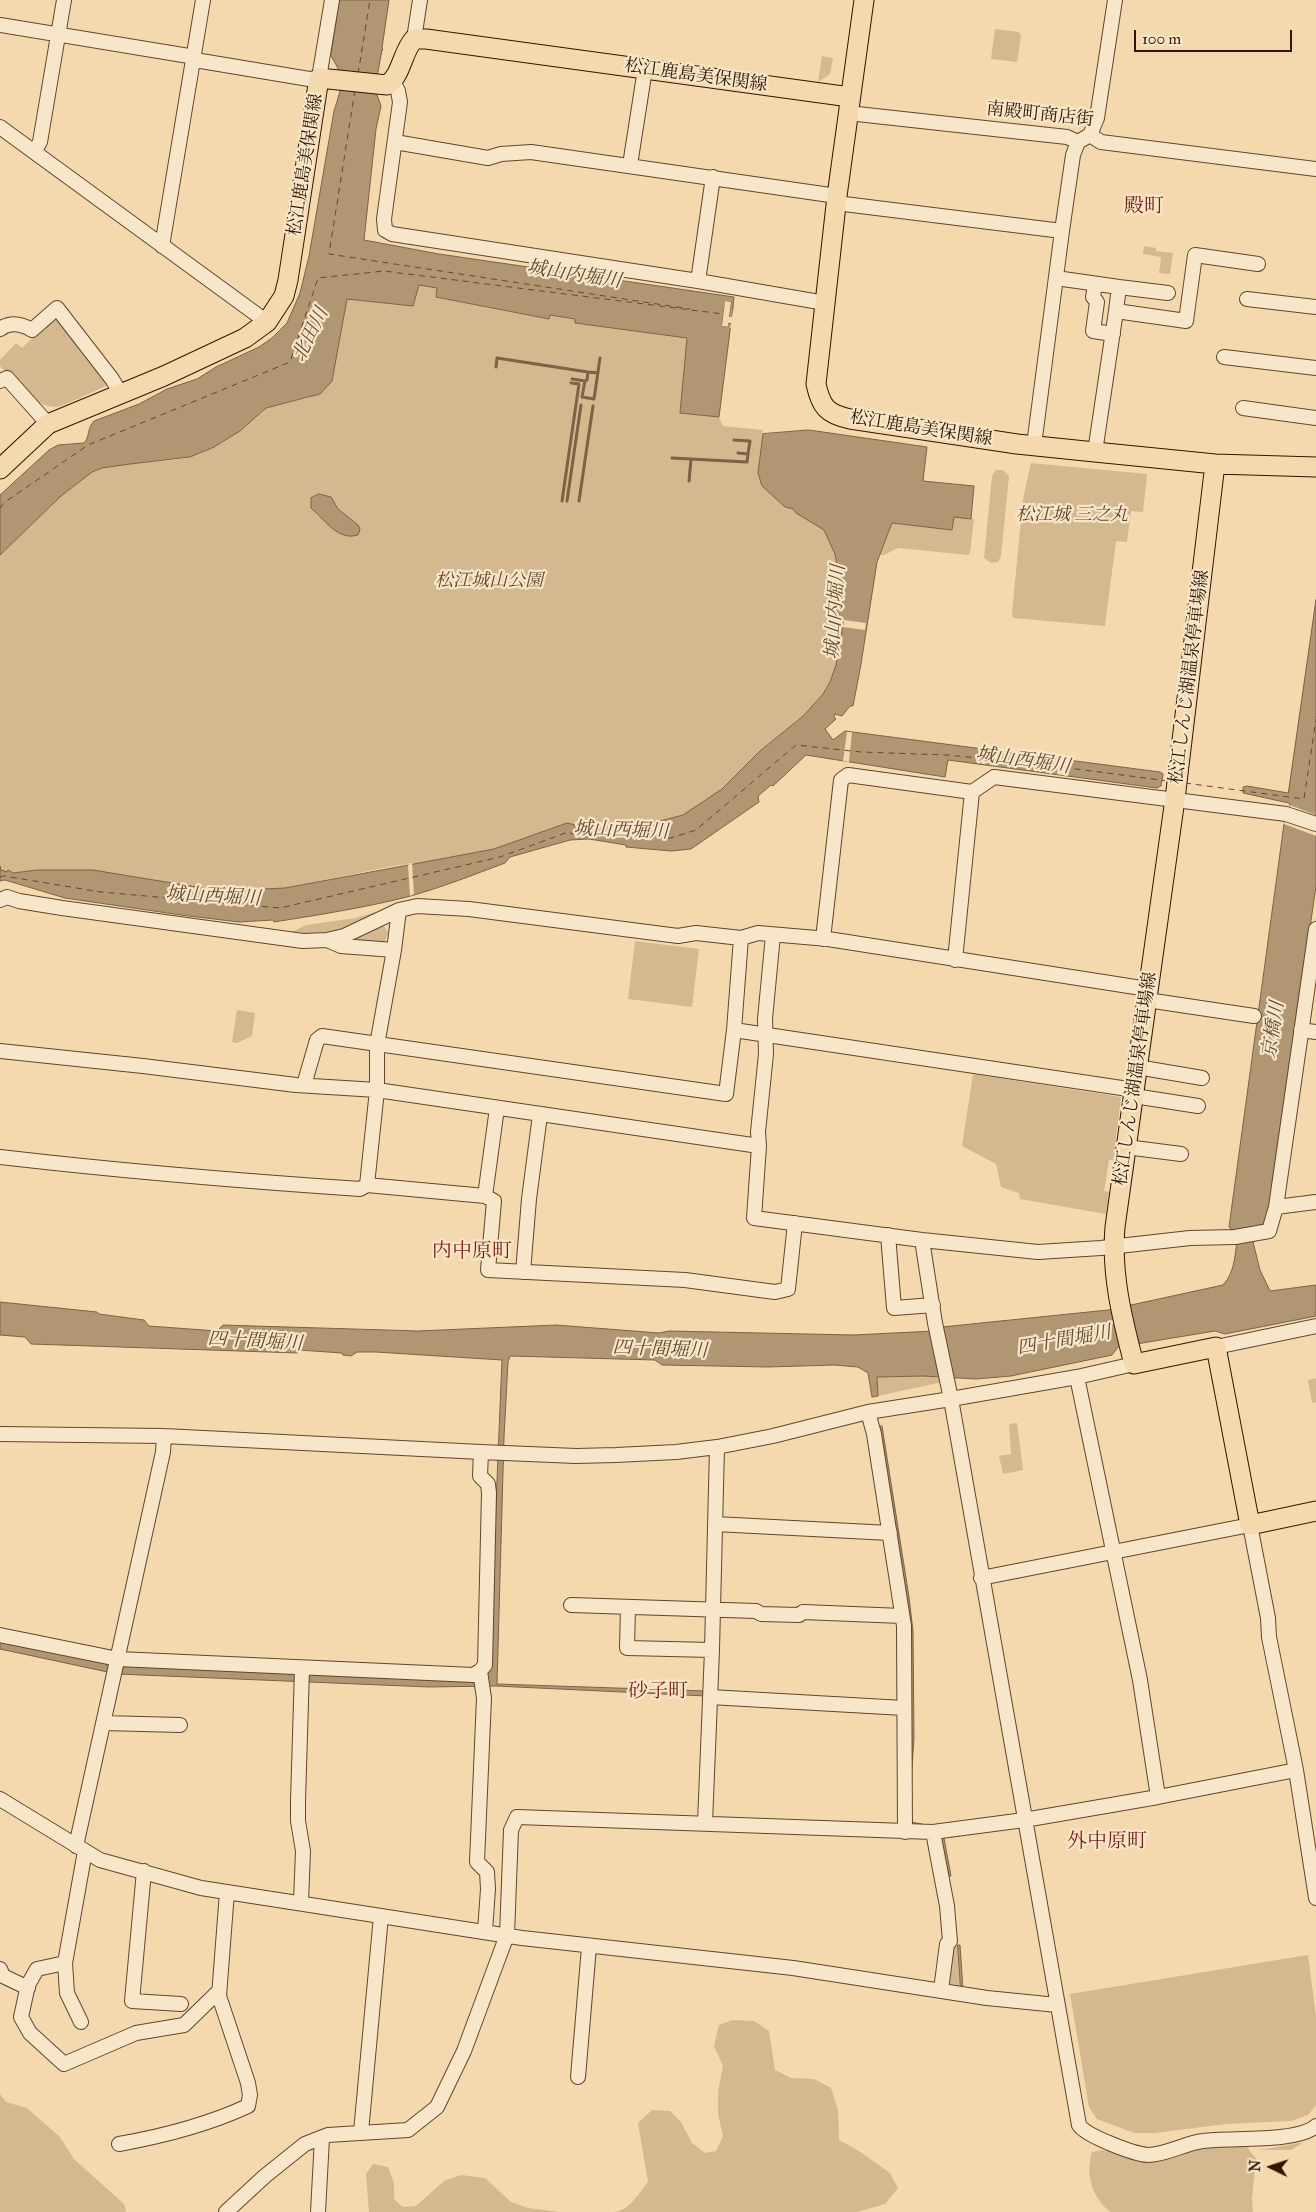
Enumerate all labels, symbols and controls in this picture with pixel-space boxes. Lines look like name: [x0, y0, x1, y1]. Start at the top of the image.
scale bar: [1136, 20, 1294, 52]
text: 100 m: [1142, 30, 1181, 48]
street label: 松江鹿島美保関線: [623, 55, 769, 97]
street label: 松江鹿島美保関線: [284, 92, 328, 238]
street label: 南殿町商店街: [985, 99, 1095, 131]
district label: 殿町: [1124, 195, 1164, 219]
water label: 城山内堀川: [525, 256, 623, 294]
water label: 北田川: [288, 304, 334, 366]
street label: 松江鹿島美保関線: [848, 407, 994, 451]
park label: 松江城 三之丸: [1016, 505, 1128, 527]
water label: 城山内堀川: [821, 564, 851, 660]
street label: 松江しんじ湖温泉停車場線: [1166, 568, 1214, 786]
park label: 松江城山公園: [435, 571, 543, 593]
water label: 城山西堀川: [974, 743, 1072, 779]
water label: 城山西堀川: [573, 818, 669, 844]
water label: 城山西堀川: [165, 883, 261, 911]
street label: 松江しんじ湖温泉停車場線: [1110, 971, 1162, 1187]
water label: 京橋川: [1258, 1000, 1290, 1060]
district label: 内中原町: [432, 1240, 512, 1264]
water label: 四十間堀川: [1015, 1322, 1113, 1360]
water label: 四十間堀川: [207, 1328, 303, 1356]
water label: 四十間堀川: [612, 1337, 708, 1363]
district label: 砂子町: [628, 1680, 688, 1704]
district label: 外中原町: [1067, 1830, 1147, 1854]
north arrow: [1246, 2142, 1296, 2192]
text: N: [1247, 2159, 1264, 2172]

